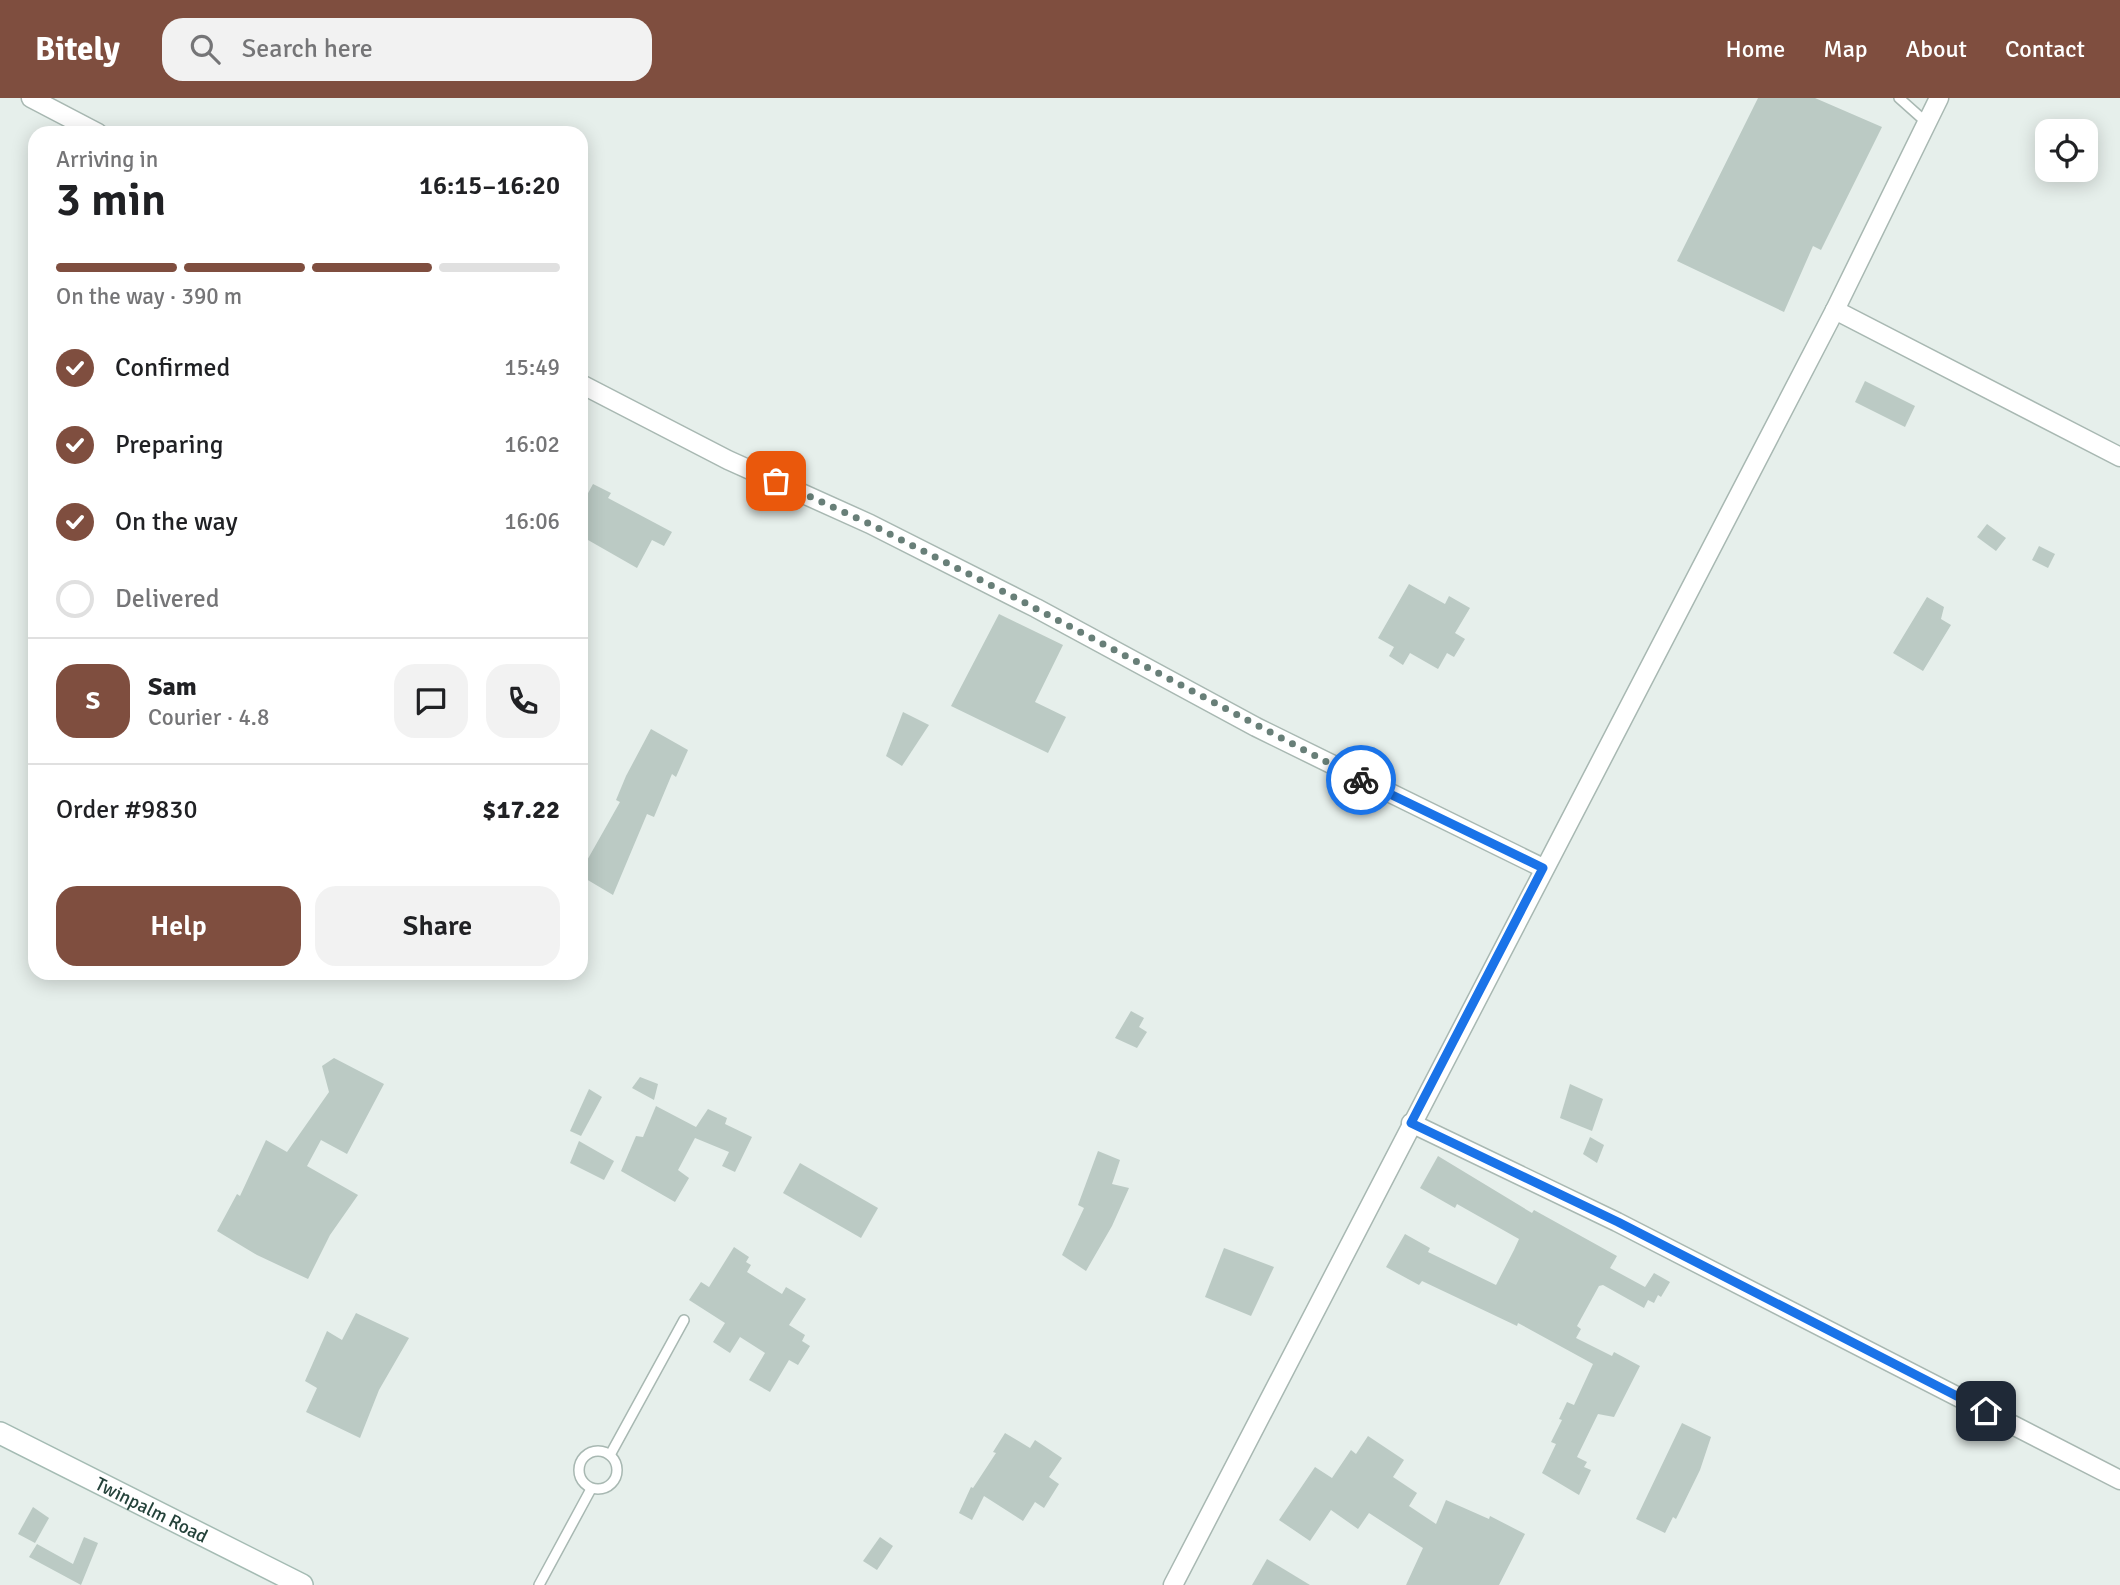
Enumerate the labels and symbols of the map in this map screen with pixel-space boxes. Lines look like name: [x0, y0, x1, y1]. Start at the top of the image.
pin: [746, 451, 806, 511]
courier: [1326, 745, 1396, 815]
pin: [1956, 1381, 2016, 1441]
street label: Twinpalm Road: [91, 1472, 212, 1549]

